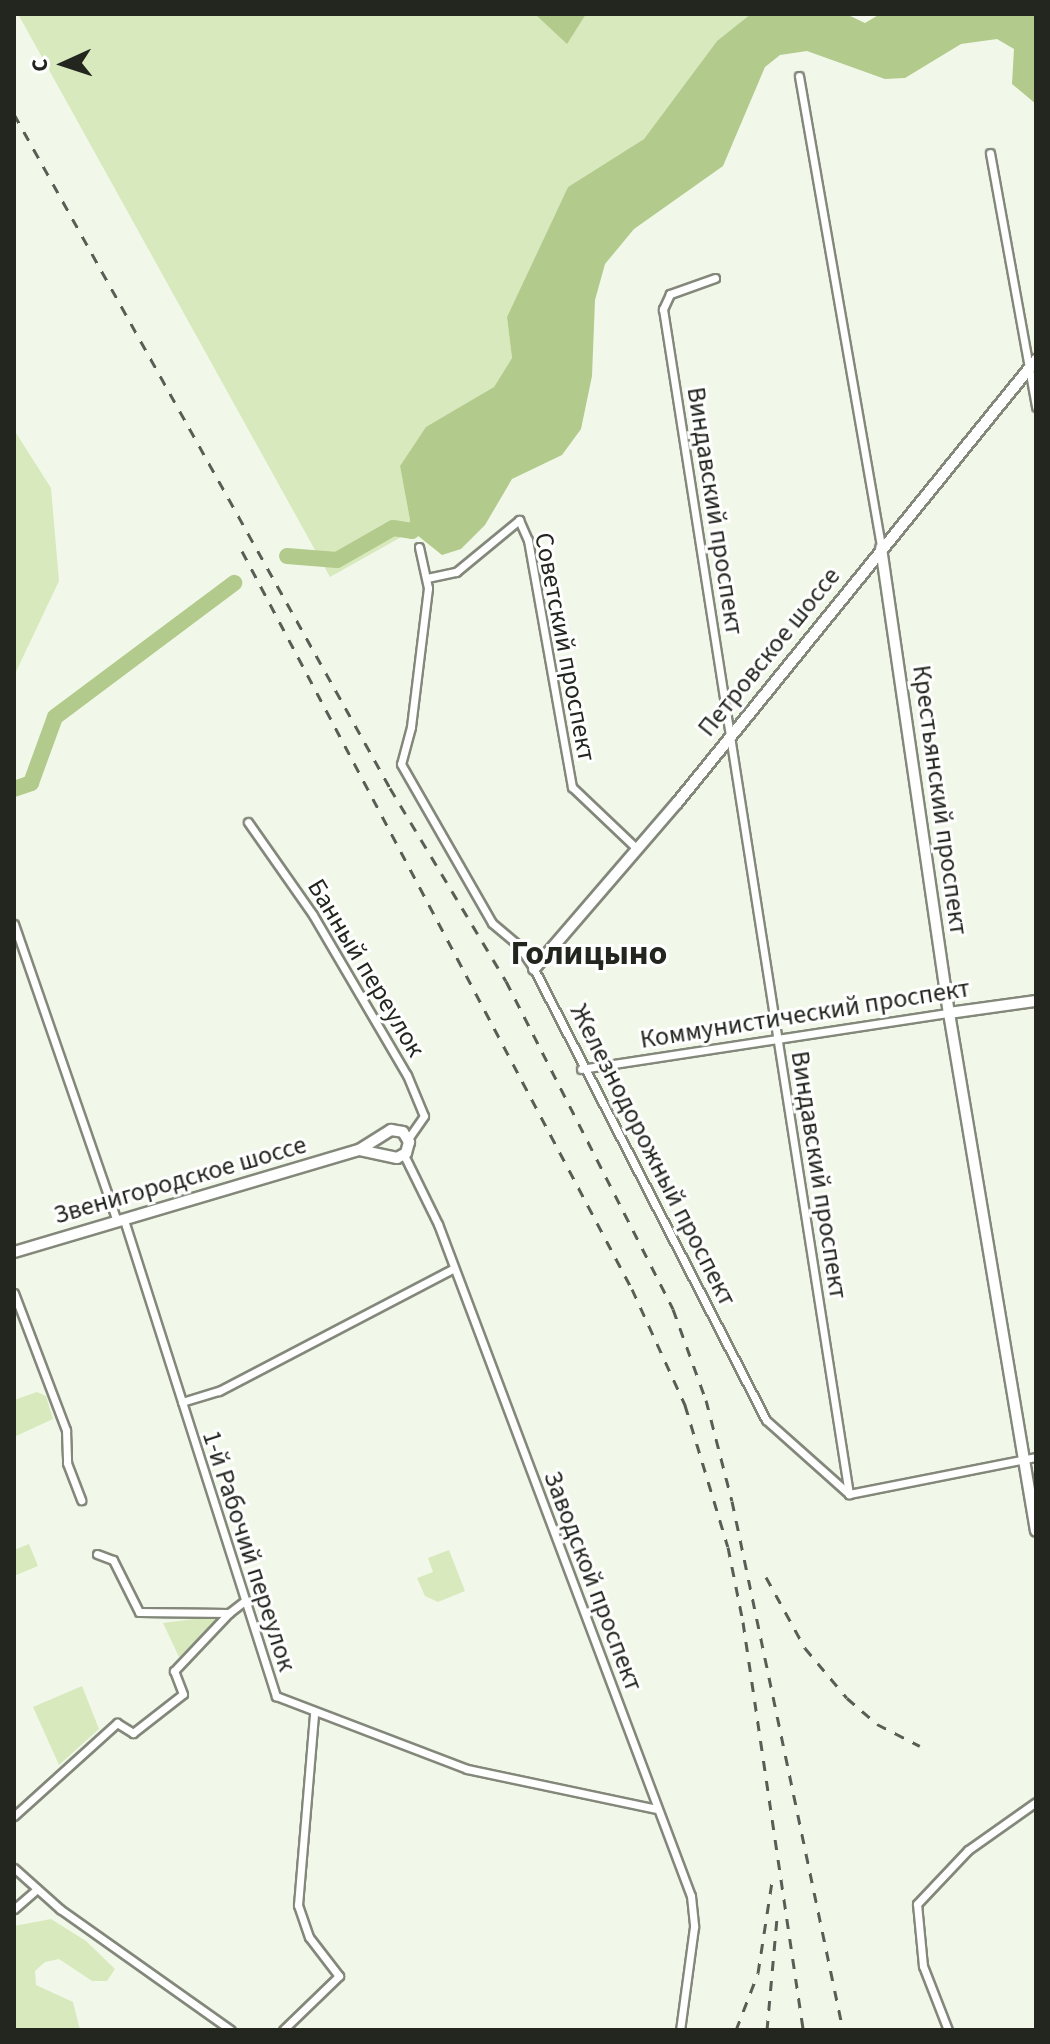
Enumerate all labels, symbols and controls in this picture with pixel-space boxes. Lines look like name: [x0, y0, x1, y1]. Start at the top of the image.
north arrow: [24, 24, 104, 104]
text: С: [24, 58, 56, 72]
street label: Виндавский проспект: [680, 385, 750, 637]
street label: Советский проспект: [528, 530, 602, 764]
street label: Петровское шоссе: [691, 561, 847, 743]
street label: Крестьянский проспект: [906, 663, 974, 937]
street label: Банный переулок: [301, 873, 431, 1063]
district label: Голицыно: [511, 934, 667, 974]
street label: Коммунистический проспект: [638, 973, 972, 1055]
street label: Железнодорожный проспект: [563, 999, 743, 1311]
street label: Виндавский проспект: [784, 1049, 854, 1301]
street label: Звенигородское шоссе: [50, 1129, 310, 1231]
street label: 1-й Рабочий переулок: [195, 1427, 303, 1675]
street label: Заводской проспект: [537, 1467, 649, 1695]

